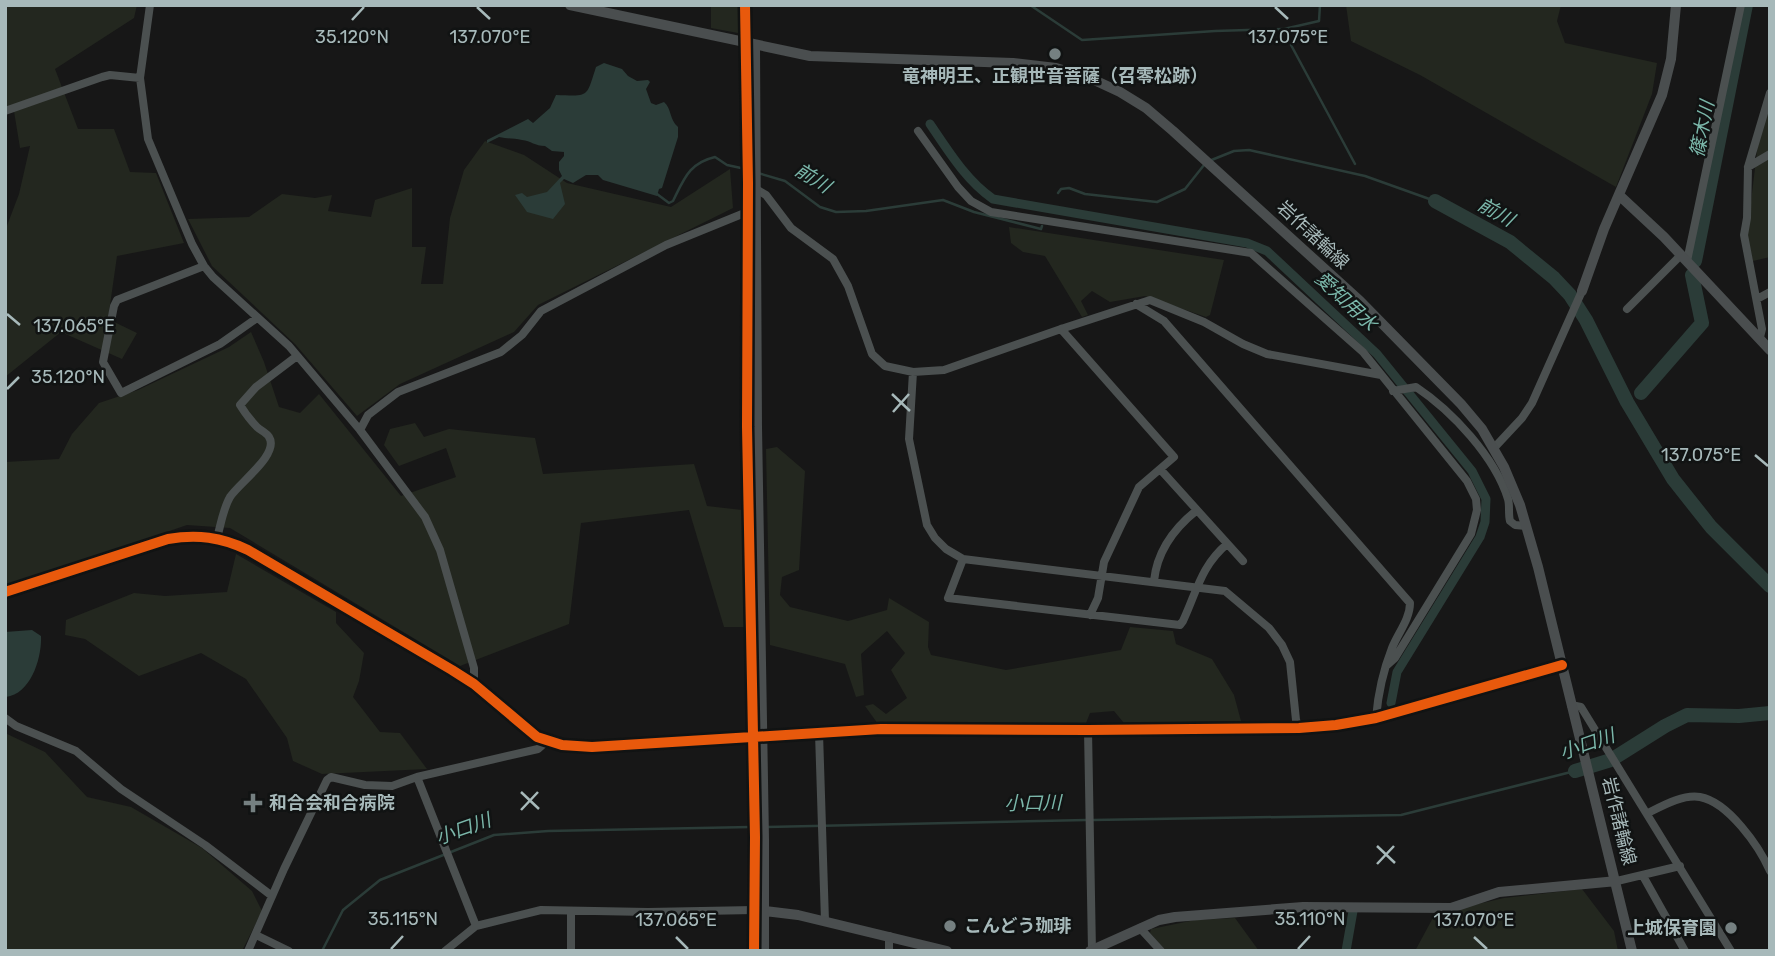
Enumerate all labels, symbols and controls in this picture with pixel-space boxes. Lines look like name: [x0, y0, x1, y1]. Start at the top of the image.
text: 35.120°N: [315, 26, 389, 48]
text: 137.070°E: [450, 26, 530, 48]
text: 137.075°E: [1248, 26, 1328, 48]
marker: 竜神明王、正観世音菩薩（召零松跡）: [1047, 46, 1063, 62]
place label: 竜神明王、正観世音菩薩（召零松跡）: [902, 65, 1208, 87]
water label: 篠木川: [1685, 97, 1719, 159]
water label: 前川: [791, 158, 837, 199]
water label: 前川: [1474, 193, 1520, 232]
street label: 岩作諸輪線: [1273, 196, 1353, 274]
water label: 愛知用水: [1310, 267, 1383, 337]
text: 137.065°E: [33, 315, 115, 337]
text: 35.120°N: [31, 366, 105, 388]
text: 137.075°E: [1661, 444, 1741, 466]
water label: 小口川: [1556, 723, 1620, 764]
street label: 岩作諸輪線: [1597, 775, 1641, 867]
water label: 小口川: [1004, 791, 1064, 815]
place label: 和合会和合病院: [269, 792, 395, 814]
marker: 和合会和合病院: [243, 793, 263, 813]
water label: 小口川: [432, 808, 496, 850]
text: 35.115°N: [368, 908, 438, 930]
text: 35.110°N: [1274, 908, 1346, 930]
text: 137.065°E: [635, 909, 717, 931]
text: 137.070°E: [1434, 909, 1514, 931]
place label: こんどう珈琲: [964, 915, 1071, 937]
place label: 上城保育園: [1627, 917, 1717, 939]
marker: こんどう珈琲: [942, 918, 958, 934]
marker: 上城保育園: [1723, 920, 1739, 936]

